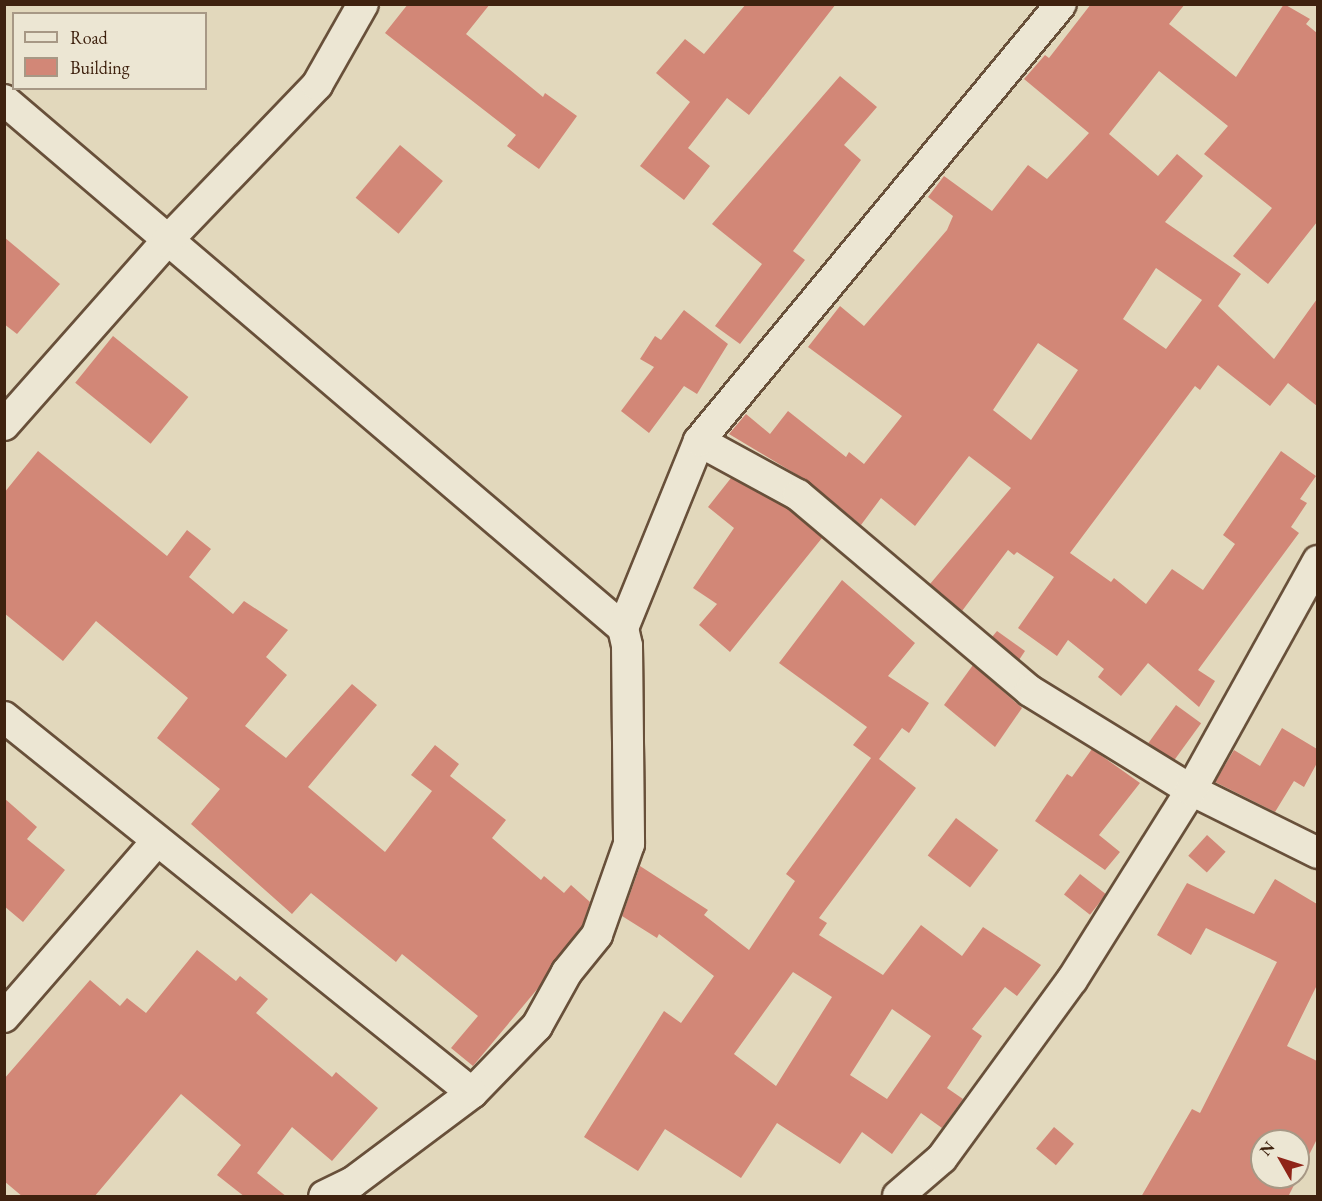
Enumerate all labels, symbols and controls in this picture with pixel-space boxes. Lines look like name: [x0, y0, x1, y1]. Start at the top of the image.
legend: [12, 12, 207, 90]
text: Road: [70, 26, 108, 49]
text: Building: [70, 56, 130, 79]
north arrow: [1250, 1129, 1310, 1189]
text: N: [1255, 1137, 1279, 1160]

